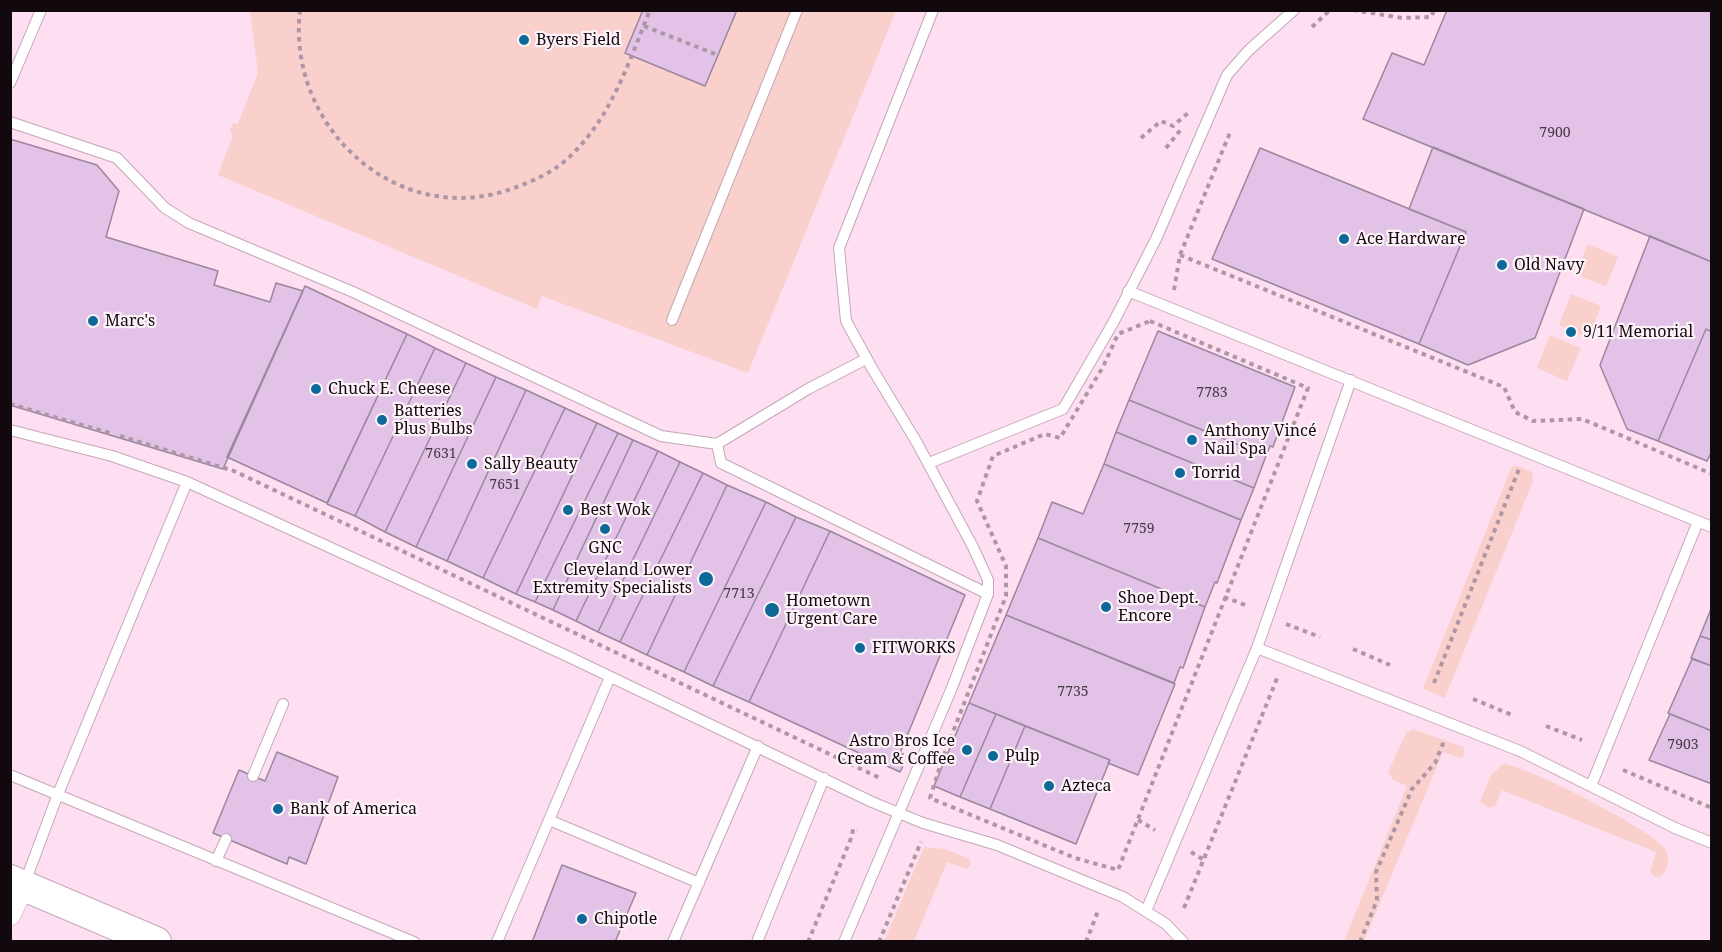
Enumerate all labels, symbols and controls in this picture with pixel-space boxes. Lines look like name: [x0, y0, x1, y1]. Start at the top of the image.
place label: Byers Field: [536, 30, 621, 50]
marker: Byers Field: [517, 33, 531, 47]
house number: 7900: [1539, 125, 1571, 141]
place label: Ace Hardware: [1356, 229, 1466, 249]
marker: Ace Hardware: [1337, 232, 1351, 246]
place label: Old Navy: [1514, 255, 1584, 275]
marker: Old Navy: [1495, 258, 1509, 272]
place label: Marc's: [105, 311, 155, 331]
marker: Marc's: [86, 314, 100, 328]
place label: 9/11 Memorial: [1583, 322, 1693, 342]
marker: 9/11 Memorial: [1564, 325, 1578, 339]
place label: Chuck E. Cheese: [328, 379, 451, 399]
marker: Chuck E. Cheese: [309, 382, 323, 396]
house number: 7783: [1196, 385, 1228, 401]
place label: Batteries Plus Bulbs: [394, 401, 473, 439]
marker: Batteries Plus Bulbs: [375, 413, 389, 427]
place label: Anthony Vincé Nail Spa: [1204, 421, 1316, 459]
marker: Anthony Vincé Nail Spa: [1185, 433, 1199, 447]
house number: 7631: [425, 446, 457, 462]
place label: Sally Beauty: [484, 454, 578, 474]
marker: Sally Beauty: [465, 457, 479, 471]
place label: Torrid: [1192, 463, 1240, 483]
marker: Torrid: [1173, 466, 1187, 480]
house number: 7651: [489, 477, 521, 493]
place label: Best Wok: [580, 500, 650, 520]
marker: Best Wok: [561, 503, 575, 517]
house number: 7759: [1123, 521, 1155, 537]
marker: GNC: [598, 522, 612, 536]
place label: GNC: [588, 538, 622, 558]
place label: Cleveland Lower Extremity Specialists: [533, 560, 692, 598]
marker: Cleveland Lower Extremity Specialists: [697, 570, 715, 588]
house number: 7713: [723, 586, 755, 602]
place label: Shoe Dept. Encore: [1118, 588, 1198, 626]
place label: Hometown Urgent Care: [786, 591, 877, 629]
marker: Shoe Dept. Encore: [1099, 600, 1113, 614]
marker: Hometown Urgent Care: [763, 601, 781, 619]
place label: FITWORKS: [872, 638, 956, 658]
marker: FITWORKS: [853, 641, 867, 655]
house number: 7735: [1057, 684, 1089, 700]
place label: Astro Bros Ice Cream & Coffee: [837, 731, 955, 769]
house number: 7903: [1667, 737, 1699, 753]
marker: Astro Bros Ice Cream & Coffee: [960, 743, 974, 757]
place label: Pulp: [1005, 746, 1040, 766]
marker: Pulp: [986, 749, 1000, 763]
place label: Azteca: [1061, 776, 1112, 796]
marker: Azteca: [1042, 779, 1056, 793]
place label: Bank of America: [290, 799, 417, 819]
marker: Bank of America: [271, 802, 285, 816]
place label: Chipotle: [594, 909, 657, 929]
marker: Chipotle: [575, 912, 589, 926]

